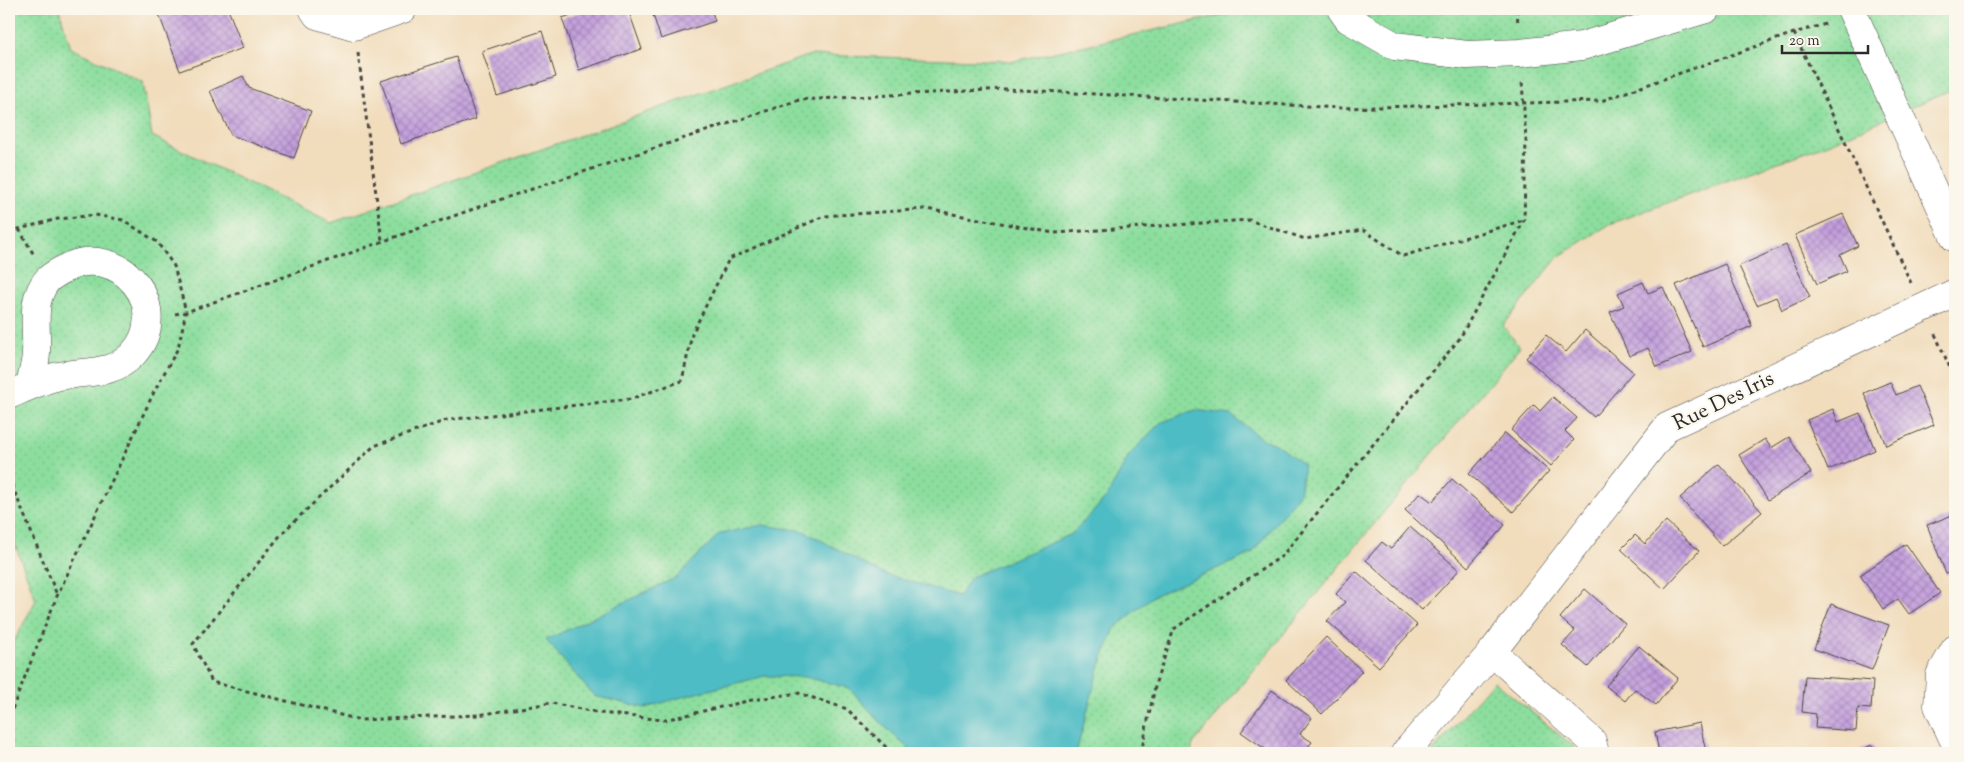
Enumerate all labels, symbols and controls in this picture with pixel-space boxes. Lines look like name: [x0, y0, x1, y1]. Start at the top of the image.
scale bar: [1782, 22, 1868, 54]
text: 20 m: [1789, 31, 1820, 52]
street label: Rue Des Iris: [1668, 365, 1780, 439]

